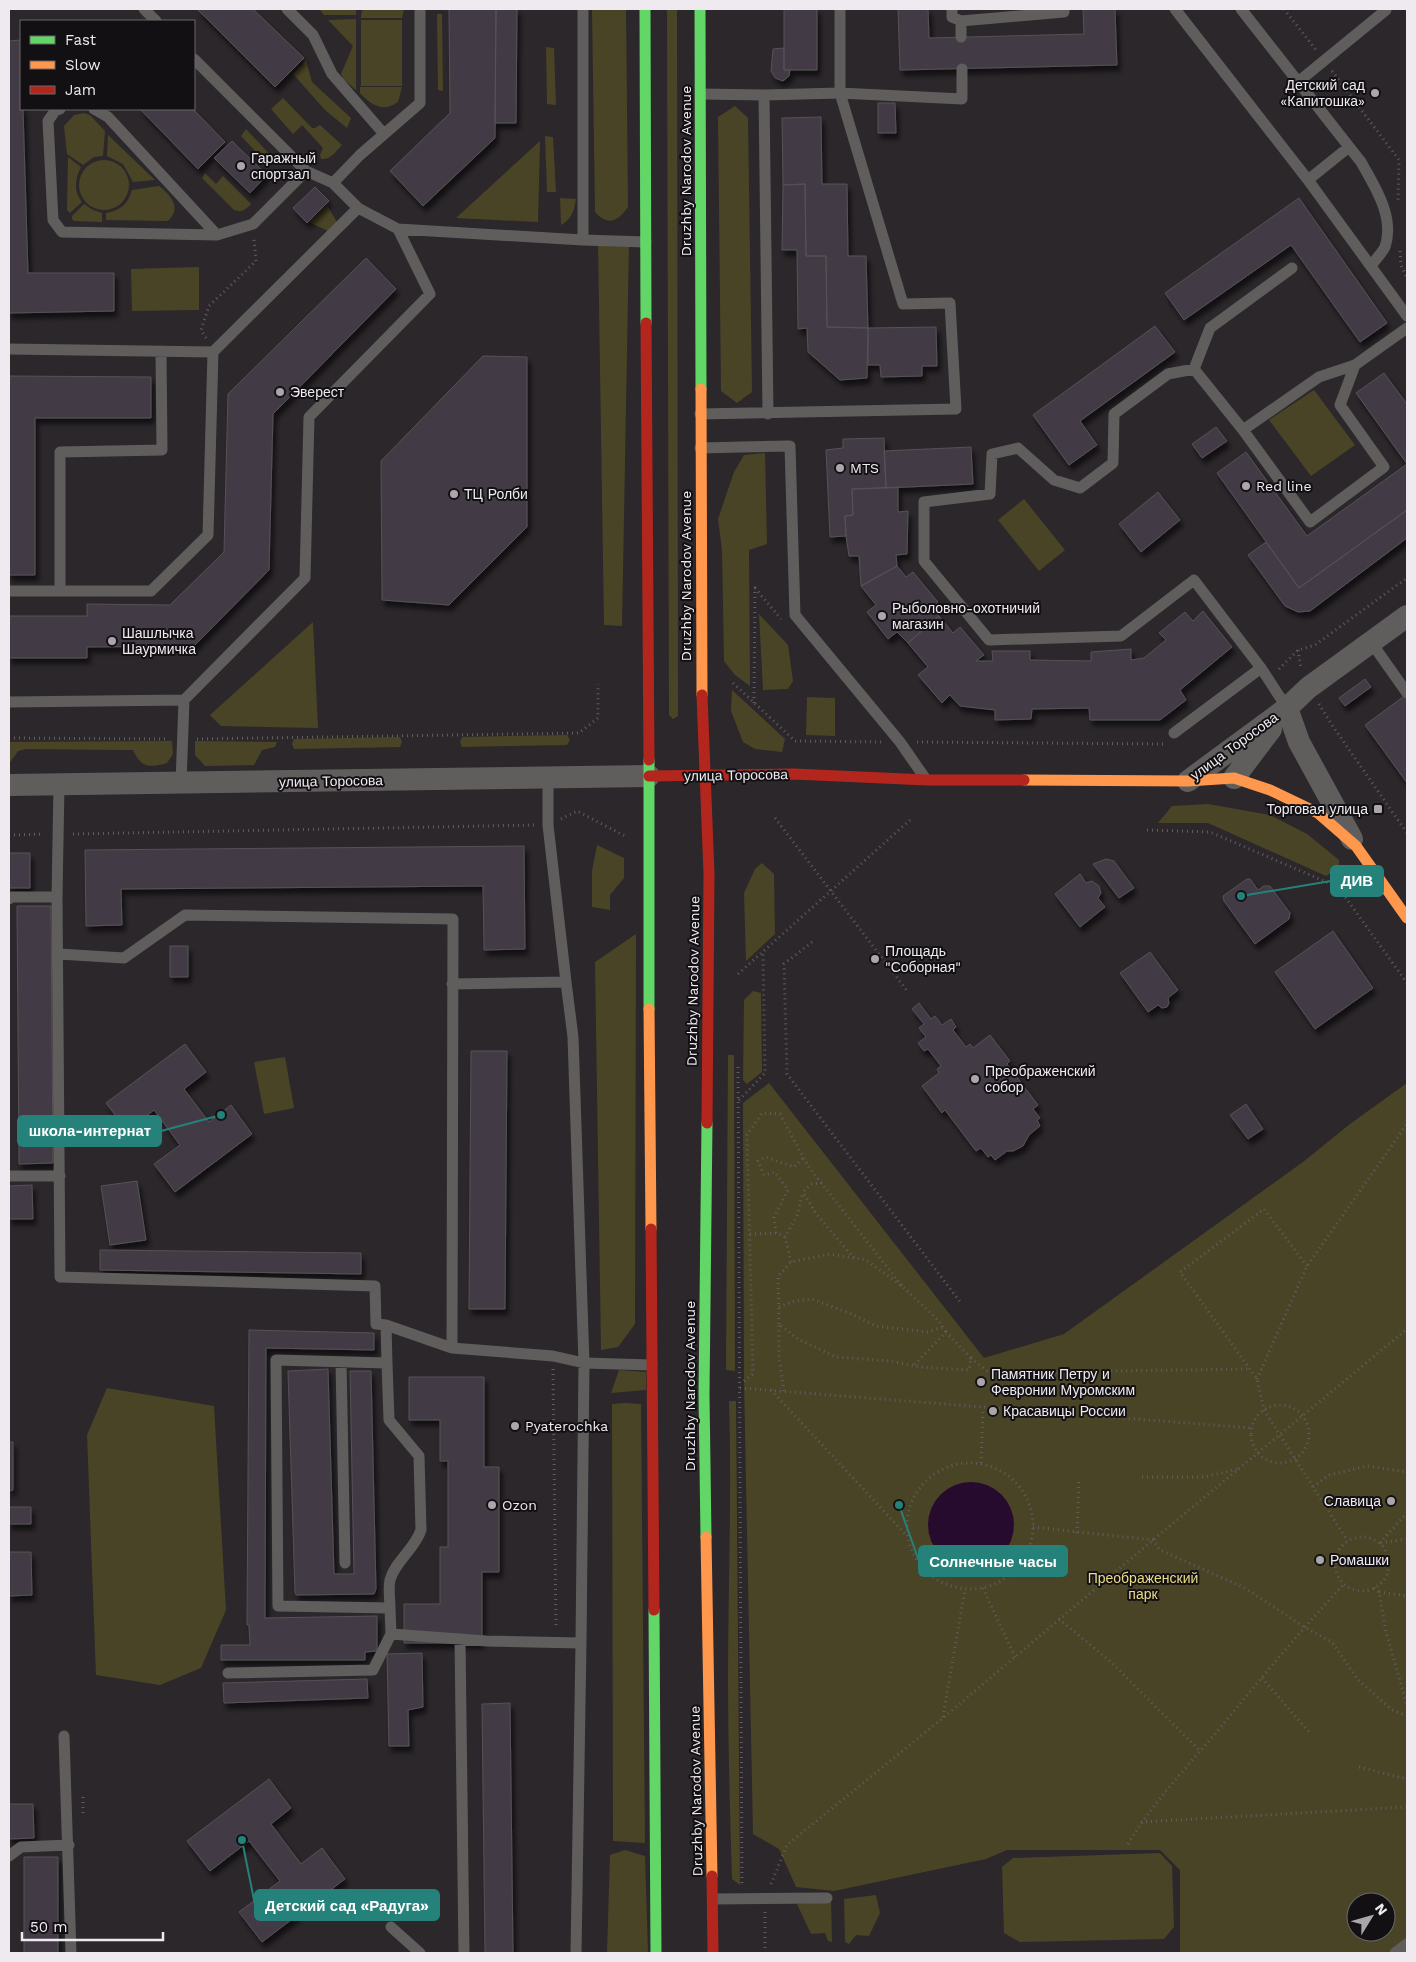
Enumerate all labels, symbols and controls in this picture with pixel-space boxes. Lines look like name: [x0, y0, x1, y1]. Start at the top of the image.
legend: [20, 20, 195, 110]
text: Fast: [65, 31, 97, 49]
text: Slow: [65, 56, 101, 74]
place label: Детский сад «Капитошка»: [1280, 77, 1365, 109]
text: Jam: [65, 81, 96, 99]
street label: Druzhby Narodov Avenue: [678, 86, 694, 256]
marker: Детский сад «Капитошка»: [1369, 87, 1381, 99]
place label: Гаражный спортзал: [251, 150, 316, 182]
marker: Гаражный спортзал: [235, 160, 247, 172]
place label: Эверест: [290, 384, 345, 400]
marker: Эверест: [274, 386, 286, 398]
place label: MTS: [850, 460, 879, 476]
marker: MTS: [834, 462, 846, 474]
place label: Red line: [1256, 478, 1311, 494]
marker: Red line: [1240, 480, 1252, 492]
place label: ТЦ Ролби: [464, 486, 528, 502]
marker: ТЦ Ролби: [448, 488, 460, 500]
street label: Druzhby Narodov Avenue: [678, 491, 694, 661]
place label: Рыболовно-охотничий магазин: [892, 600, 1040, 632]
marker: Рыболовно-охотничий магазин: [876, 610, 888, 622]
place label: Шашлычка Шаурмичка: [122, 625, 196, 657]
marker: Шашлычка Шаурмичка: [106, 635, 118, 647]
street label: улица Торосова: [1187, 709, 1281, 783]
street label: улица Торосова: [684, 766, 788, 784]
street label: улица Торосова: [279, 772, 383, 790]
place label: Торговая улица: [1266, 801, 1368, 817]
marker: Торговая улица: [1372, 803, 1384, 815]
callout: ДИВ: [1331, 866, 1383, 896]
text: ДИВ: [1341, 872, 1373, 890]
street label: Druzhby Narodov Avenue: [684, 896, 702, 1066]
place label: Площадь "Соборная": [885, 943, 961, 975]
marker: Площадь "Соборная": [869, 953, 881, 965]
place label: Преображенский собор: [985, 1063, 1096, 1095]
marker: Преображенский собор: [969, 1073, 981, 1085]
callout: школа-интернат: [18, 1116, 161, 1146]
text: школа-интернат: [29, 1122, 151, 1140]
street label: Druzhby Narodov Avenue: [682, 1301, 698, 1471]
place label: Памятник Петру и Февронии Муромским: [991, 1366, 1135, 1398]
marker: Памятник Петру и Февронии Муромским: [975, 1376, 987, 1388]
place label: Красавицы России: [1003, 1403, 1126, 1419]
marker: Красавицы России: [987, 1405, 999, 1417]
place label: Pyaterochka: [525, 1418, 608, 1434]
marker: Pyaterochka: [509, 1420, 521, 1432]
place label: Славица: [1324, 1493, 1381, 1509]
marker: Славица: [1385, 1495, 1397, 1507]
place label: Ozon: [502, 1497, 537, 1513]
marker: Ozon: [486, 1499, 498, 1511]
callout: Солнечные часы: [919, 1546, 1067, 1576]
place label: Ромашки: [1330, 1552, 1389, 1568]
text: Солнечные часы: [929, 1553, 1057, 1571]
marker: Ромашки: [1314, 1554, 1326, 1566]
park label: Преображенский парк: [1088, 1570, 1198, 1602]
street label: Druzhby Narodov Avenue: [687, 1706, 705, 1876]
callout: Детский сад «Радуга»: [255, 1890, 439, 1920]
north arrow: [1346, 1892, 1396, 1942]
text: Детский сад «Радуга»: [265, 1897, 429, 1915]
text: N: [1372, 1900, 1391, 1918]
scale bar: [22, 1910, 164, 1942]
text: 50 m: [30, 1918, 67, 1936]

